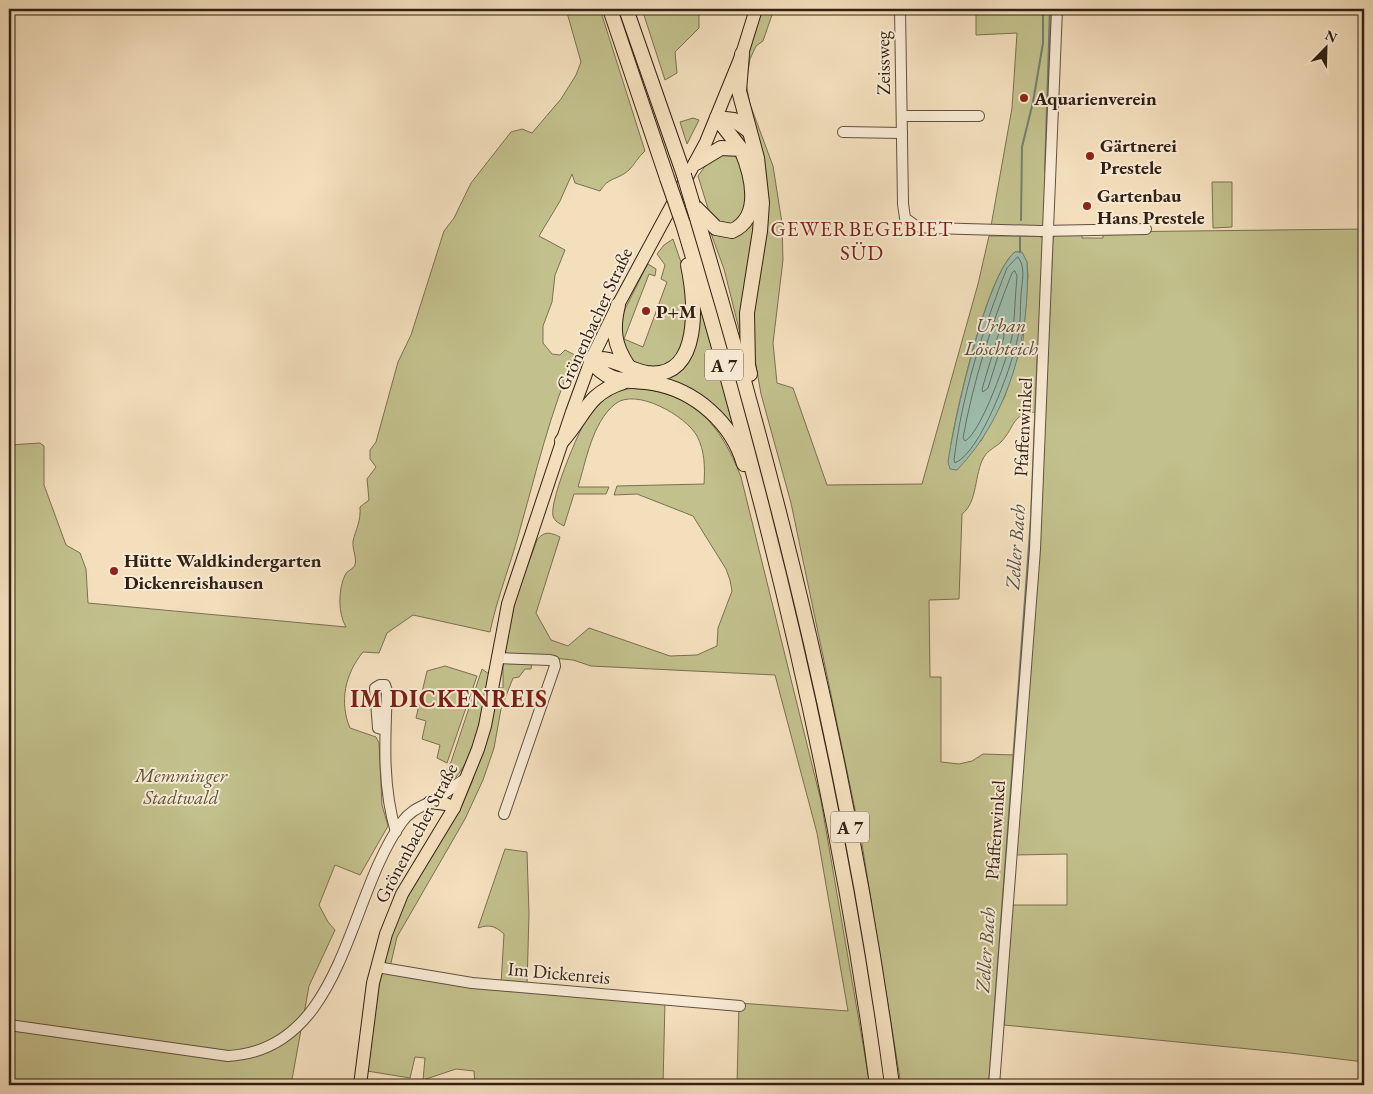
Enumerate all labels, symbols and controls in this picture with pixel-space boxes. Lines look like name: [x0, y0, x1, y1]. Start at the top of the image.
north arrow: [1300, 22, 1350, 72]
text: N: [1322, 26, 1340, 47]
street label: Zeissweg: [870, 30, 896, 95]
place label: Aquarienverein: [1033, 86, 1157, 111]
marker: Aquarienverein: [1018, 92, 1030, 104]
place label: Gärtnerei Prestele: [1100, 133, 1177, 180]
marker: Gärtnerei Prestele: [1084, 150, 1096, 162]
place label: Gartenbau Hans Prestele: [1097, 183, 1205, 230]
marker: Gartenbau Hans Prestele: [1081, 200, 1093, 212]
district label: GEWERBEGEBIET SÜD: [771, 215, 953, 266]
street label: Grönenbacher Straße: [550, 244, 638, 394]
place label: P+M: [656, 299, 696, 324]
marker: P+M: [640, 305, 652, 317]
water label: Urban Löschteich: [963, 312, 1038, 361]
road number: A 7: [705, 350, 743, 380]
street label: Pfaffenwinkel: [1008, 376, 1038, 477]
water label: Zeller Bach: [999, 503, 1031, 592]
place label: Hütte Waldkindergarten Dickenreishausen: [124, 548, 322, 595]
marker: Hütte Waldkindergarten Dickenreishausen: [108, 565, 120, 577]
district label: IM DICKENREIS: [350, 683, 548, 714]
street label: Grönenbacher Straße: [369, 759, 463, 907]
park label: Memminger Stadtwald: [134, 763, 228, 810]
street label: Pfaffenwinkel: [979, 779, 1011, 881]
road number: A 7: [831, 812, 869, 842]
water label: Zeller Bach: [969, 906, 1001, 995]
street label: Im Dickenreis: [507, 956, 611, 990]

